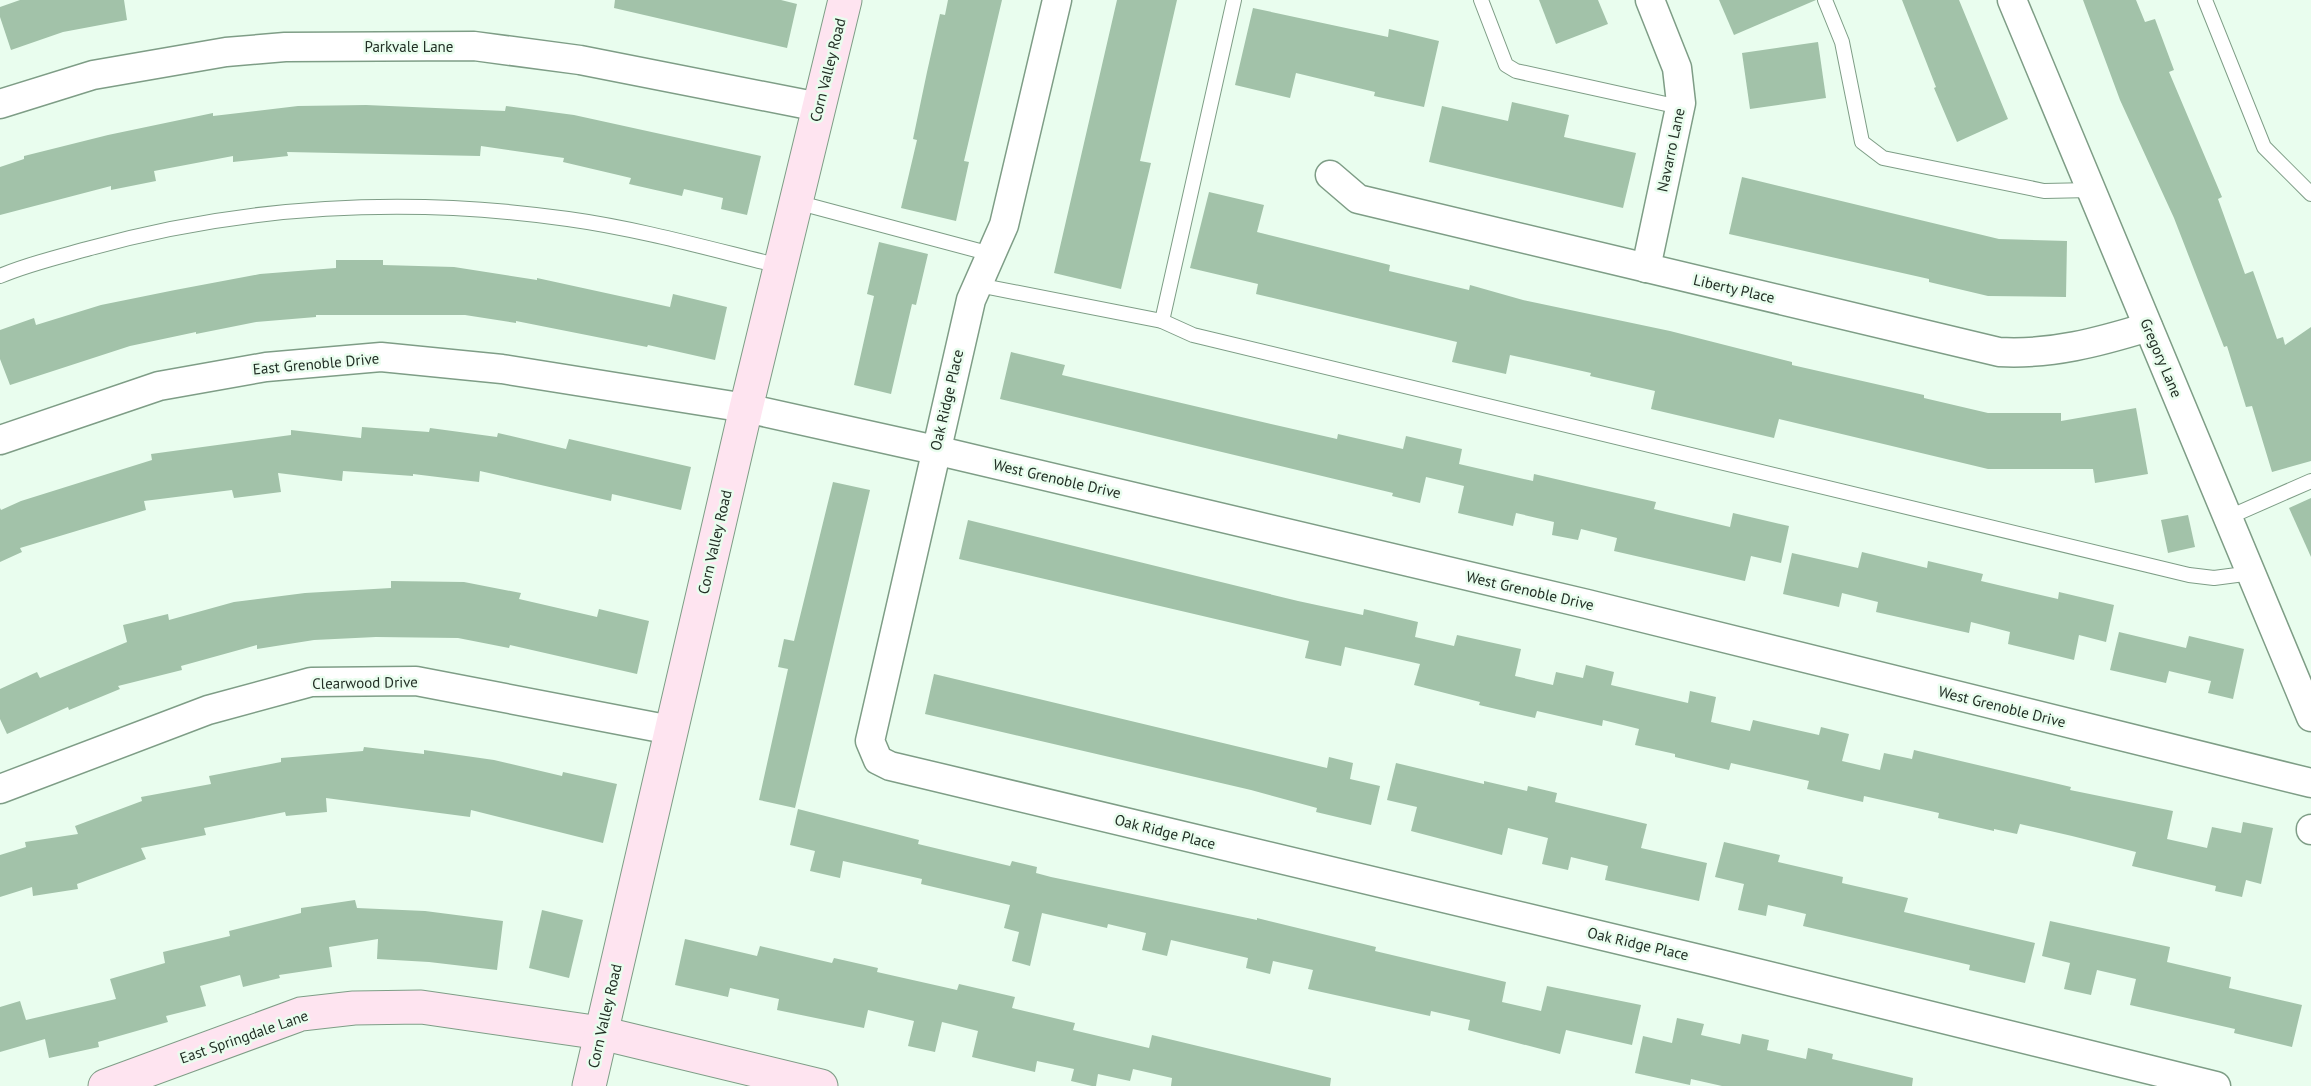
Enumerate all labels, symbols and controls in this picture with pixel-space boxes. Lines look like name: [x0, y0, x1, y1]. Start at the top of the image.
street label: Corn Valley Road: [805, 16, 850, 124]
street label: Parkvale Lane: [365, 37, 453, 56]
street label: Navarro Lane: [1652, 106, 1689, 194]
street label: Liberty Place: [1692, 270, 1777, 307]
street label: Gregory Lane: [2136, 315, 2187, 400]
street label: Oak Ridge Place: [926, 347, 967, 452]
street label: East Grenoble Drive: [252, 349, 380, 378]
street label: West Grenoble Drive: [991, 455, 1123, 502]
street label: Corn Valley Road: [693, 488, 736, 596]
street label: West Grenoble Drive: [1464, 567, 1596, 614]
street label: Clearwood Drive: [312, 672, 418, 693]
street label: West Grenoble Drive: [1936, 681, 2068, 732]
street label: Oak Ridge Place: [1113, 810, 1218, 853]
street label: Oak Ridge Place: [1586, 923, 1691, 964]
street label: Corn Valley Road: [583, 962, 626, 1070]
street label: East Springdale Lane: [177, 1006, 311, 1067]

